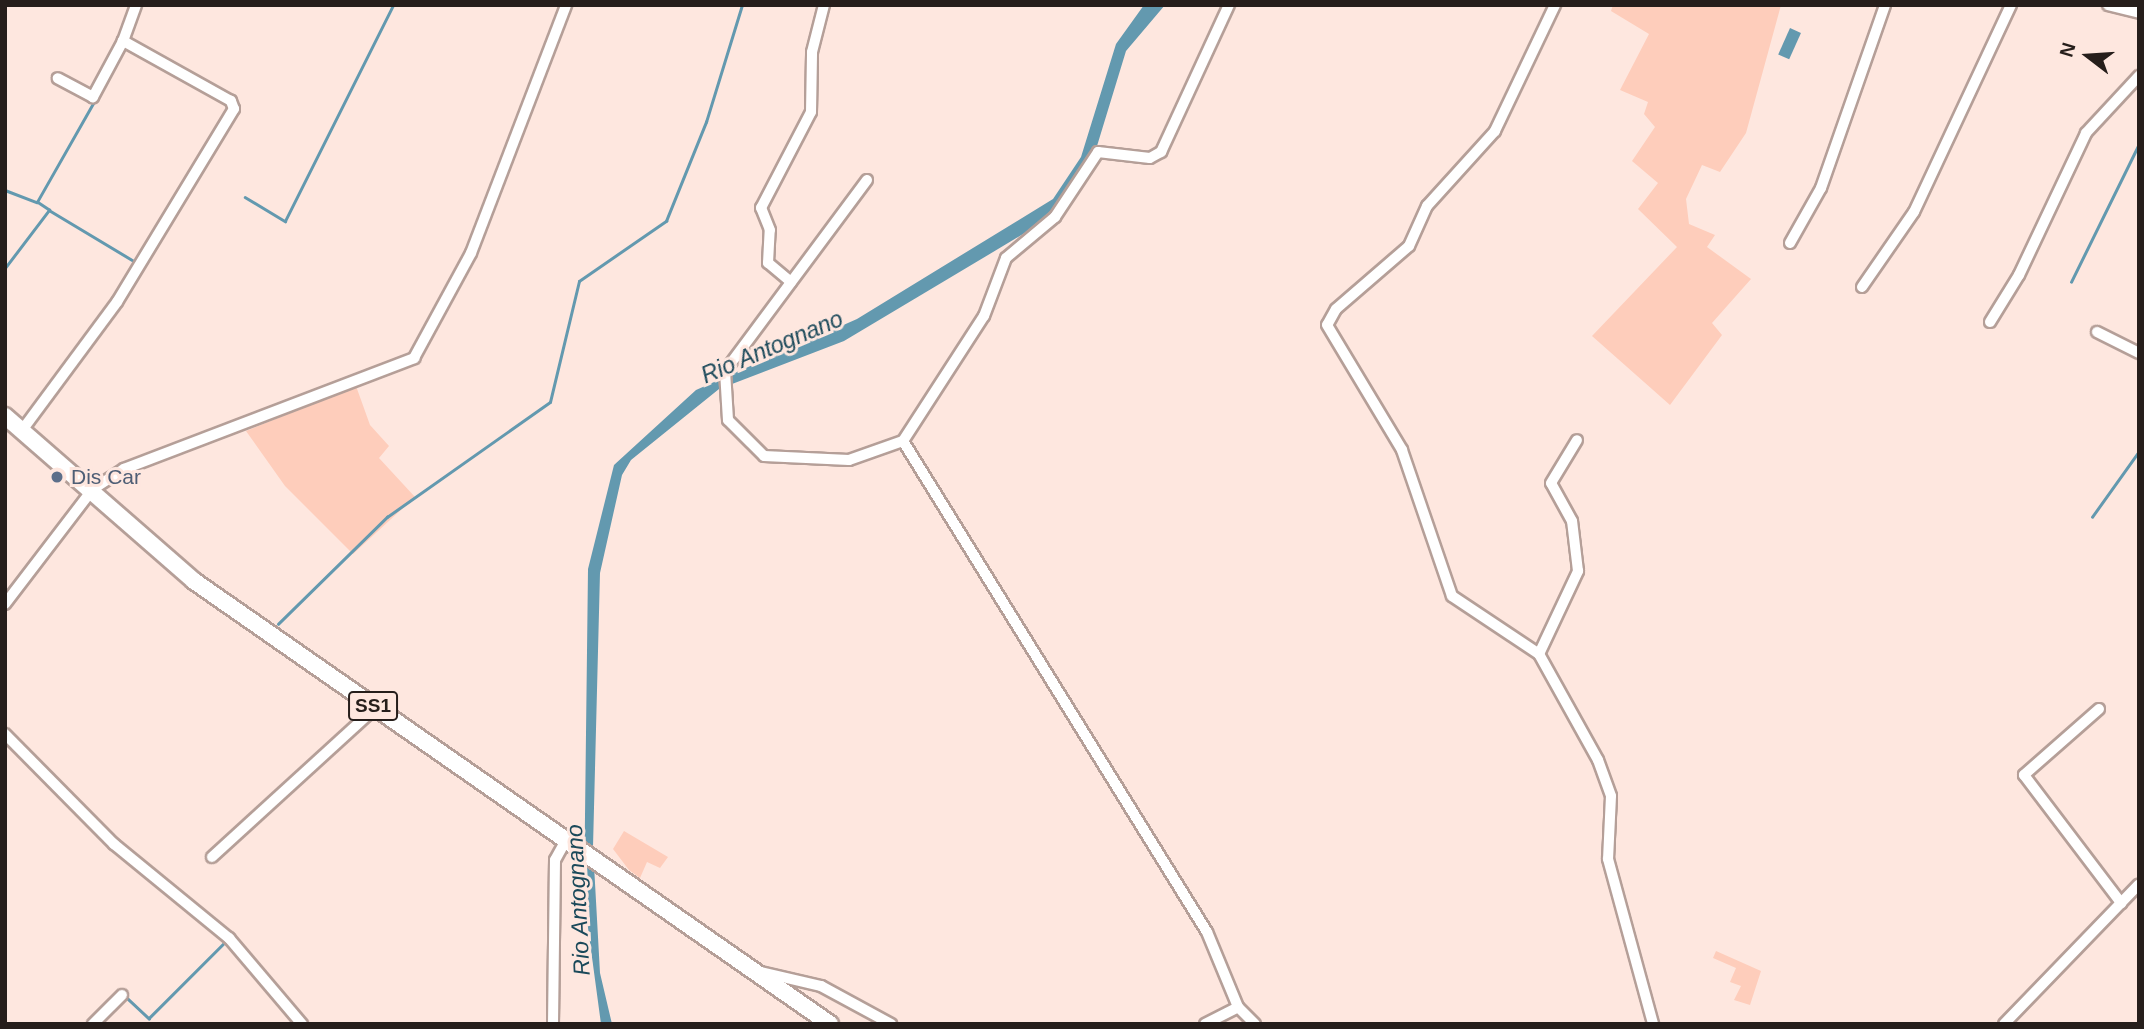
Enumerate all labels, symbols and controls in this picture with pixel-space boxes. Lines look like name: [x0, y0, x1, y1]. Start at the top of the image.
north arrow: [2053, 21, 2123, 91]
text: N: [2055, 40, 2079, 59]
water label: Rio Antognano: [697, 305, 847, 389]
place label: Dis Car: [71, 464, 141, 490]
marker: Dis Car: [49, 469, 65, 485]
road number: SS1: [347, 691, 399, 722]
water label: Rio Antognano: [560, 823, 596, 977]

